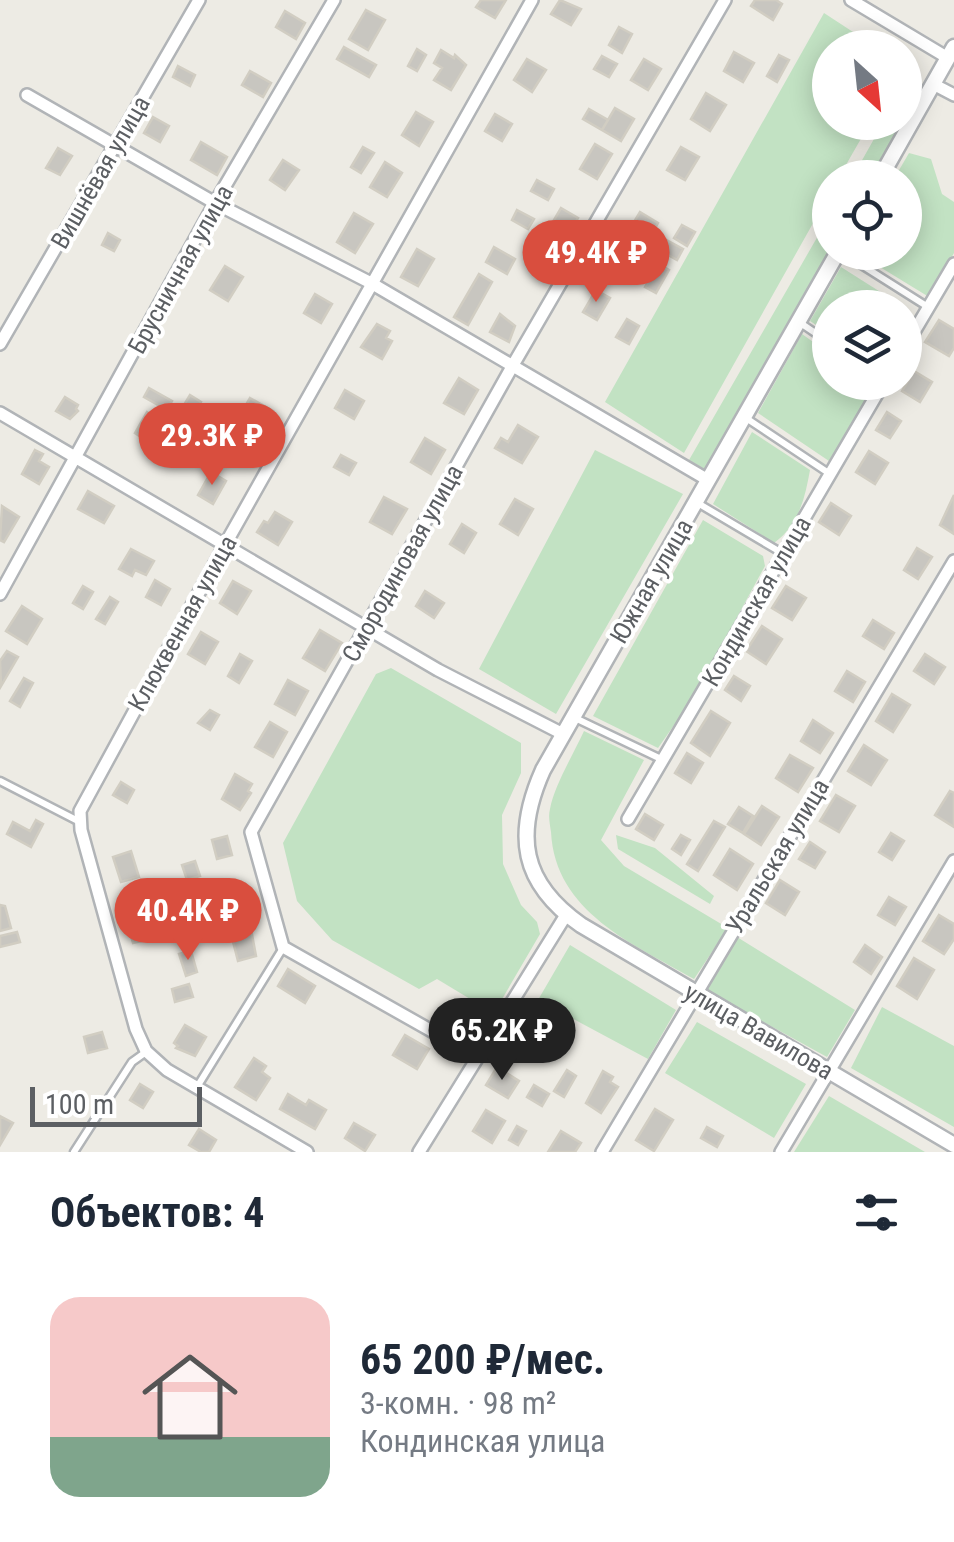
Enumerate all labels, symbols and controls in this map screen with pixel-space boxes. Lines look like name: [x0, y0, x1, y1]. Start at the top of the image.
north arrow: [812, 30, 922, 140]
map controls: [812, 30, 922, 400]
street label: Вишнёвая улица: [45, 91, 156, 254]
button: locate: [812, 160, 922, 270]
street label: Брусничная улица: [122, 180, 239, 359]
pin: 49.4K ₽: [504, 220, 688, 305]
text: 49.4K ₽: [545, 233, 647, 271]
button: layers: [812, 290, 922, 400]
pin: 29.3K ₽: [120, 403, 304, 488]
text: 29.3K ₽: [161, 416, 263, 454]
street label: Смородиновая улица: [336, 460, 469, 667]
street label: Кондинская улица: [696, 511, 817, 691]
street label: Южная улица: [604, 514, 699, 649]
street label: Клюквенная улица: [122, 530, 243, 716]
street label: Уральская улица: [720, 774, 835, 939]
pin: 40.4K ₽: [96, 878, 280, 963]
text: 40.4K ₽: [137, 891, 239, 929]
street label: улица Вавилова: [679, 977, 838, 1086]
pin: 65.2K ₽: [410, 998, 594, 1083]
text: 65.2K ₽: [451, 1011, 553, 1049]
scale bar: [30, 1082, 202, 1126]
text: 100 m: [45, 1088, 114, 1121]
icon: filters: [849, 1185, 904, 1240]
text: Объектов: 4: [50, 1188, 264, 1237]
text: 65 200 ₽/мес.: [360, 1335, 605, 1384]
icon: home: [130, 1337, 250, 1457]
text: 3-комн. · 98 m²: [360, 1384, 556, 1422]
text: Кондинская улица: [360, 1422, 605, 1460]

